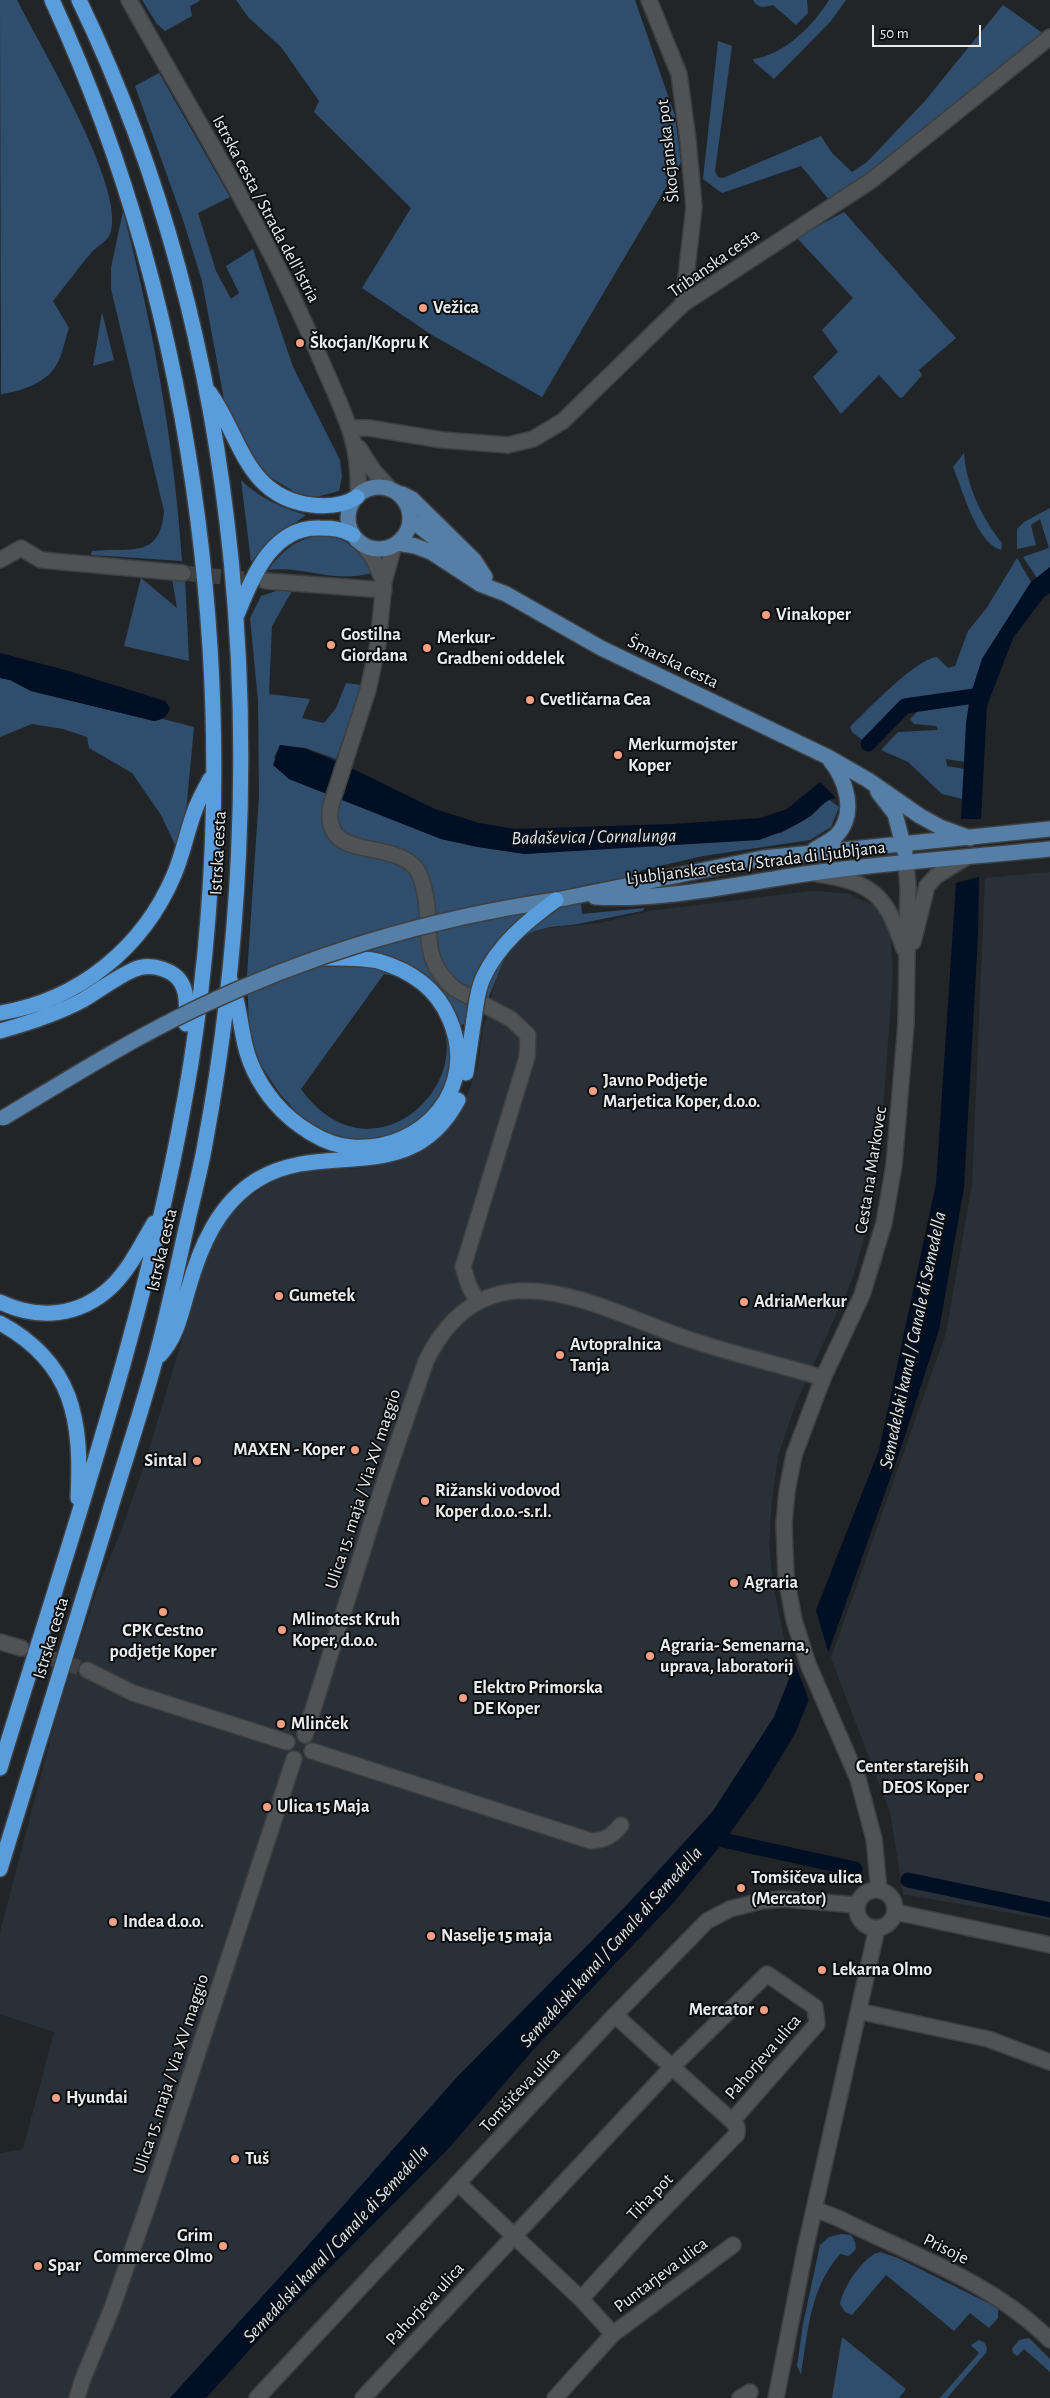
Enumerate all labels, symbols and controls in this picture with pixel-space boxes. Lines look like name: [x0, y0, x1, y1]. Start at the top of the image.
scale bar: [875, 15, 984, 47]
text: 50 m: [880, 26, 909, 41]
street label: Škocjanska pot: [652, 98, 684, 204]
street label: Istrska cesta / Strada dell'Istria: [207, 112, 325, 306]
street label: Tribanska cesta: [664, 224, 764, 302]
place label: Vežica: [433, 297, 479, 319]
marker: Vežica: [417, 302, 429, 314]
place label: Škocjan/Kopru K: [310, 332, 429, 354]
marker: Škocjan/Kopru K: [294, 337, 306, 349]
place label: Vinakoper: [776, 604, 851, 626]
marker: Vinakoper: [760, 609, 772, 621]
place label: Gostilna Giordana: [341, 624, 408, 666]
place label: Merkur- Gradbeni oddelek: [437, 627, 565, 670]
street label: Šmarska cesta: [624, 631, 722, 693]
marker: Gostilna Giordana: [325, 639, 337, 651]
marker: Merkur- Gradbeni oddelek: [421, 642, 433, 654]
place label: Cvetličarna Gea: [540, 689, 651, 711]
marker: Cvetličarna Gea: [524, 694, 536, 706]
place label: Merkurmojster Koper: [628, 734, 737, 776]
marker: Merkurmojster Koper: [612, 749, 624, 761]
street label: Istrska cesta: [205, 810, 231, 896]
water label: Badaševica / Cornalunga: [511, 824, 677, 850]
street label: Ljubljanska cesta / Strada di Ljubljana: [625, 836, 887, 890]
place label: Javno Podjetje Marjetica Koper, d.o.o.: [603, 1070, 760, 1112]
marker: Javno Podjetje Marjetica Koper, d.o.o.: [587, 1085, 599, 1097]
street label: Cesta na Markovec: [850, 1105, 892, 1235]
street label: Istrska cesta: [142, 1206, 182, 1294]
water label: Semedelski kanal / Canale di Semedella: [875, 1209, 951, 1471]
place label: Gumetek: [289, 1285, 355, 1307]
marker: Gumetek: [273, 1290, 285, 1302]
place label: AdriaMerkur: [754, 1291, 847, 1313]
marker: AdriaMerkur: [738, 1296, 750, 1308]
place label: Avtopralnica Tanja: [570, 1334, 662, 1376]
marker: Avtopralnica Tanja: [554, 1349, 566, 1361]
street label: Ulica 15. maja / Via XV maggio: [320, 1386, 406, 1592]
place label: MAXEN - Koper: [233, 1439, 345, 1461]
marker: MAXEN - Koper: [349, 1444, 361, 1456]
place label: Sintal: [144, 1450, 187, 1472]
marker: Sintal: [191, 1455, 203, 1467]
place label: Rižanski vodovod Koper d.o.o.-s.r.l.: [435, 1480, 560, 1522]
marker: Rižanski vodovod Koper d.o.o.-s.r.l.: [419, 1495, 431, 1507]
place label: Agraria: [744, 1572, 798, 1594]
marker: Agraria: [728, 1577, 740, 1589]
street label: Istrska cesta: [28, 1594, 74, 1682]
marker: CPK Cestno podjetje Koper: [157, 1606, 169, 1618]
place label: Mlinotest Kruh Koper, d.o.o.: [292, 1609, 400, 1652]
place label: CPK Cestno podjetje Koper: [110, 1620, 216, 1662]
marker: Mlinotest Kruh Koper, d.o.o.: [276, 1624, 288, 1636]
place label: Agraria- Semenarna, uprava, laboratorij: [660, 1635, 809, 1678]
marker: Agraria- Semenarna, uprava, laboratorij: [644, 1650, 656, 1662]
place label: Elektro Primorska DE Koper: [473, 1677, 603, 1720]
marker: Elektro Primorska DE Koper: [457, 1692, 469, 1704]
place label: Mlinček: [291, 1713, 349, 1735]
marker: Mlinček: [275, 1718, 287, 1730]
place label: Center starejših DEOS Koper: [856, 1756, 969, 1798]
marker: Center starejših DEOS Koper: [973, 1771, 985, 1783]
place label: Ulica 15 Maja: [277, 1796, 370, 1818]
marker: Ulica 15 Maja: [261, 1801, 273, 1813]
water label: Semedelski kanal / Canale di Semedella: [515, 1842, 707, 2052]
place label: Tomšičeva ulica (Mercator): [751, 1867, 863, 1910]
marker: Tomšičeva ulica (Mercator): [735, 1882, 747, 1894]
place label: Indea d.o.o.: [123, 1911, 204, 1933]
marker: Indea d.o.o.: [107, 1916, 119, 1928]
place label: Naselje 15 maja: [441, 1925, 552, 1947]
marker: Naselje 15 maja: [425, 1930, 437, 1942]
place label: Lekarna Olmo: [832, 1959, 932, 1981]
marker: Lekarna Olmo: [816, 1964, 828, 1976]
street label: Ulica 15. maja / Via XV maggio: [128, 1971, 214, 2177]
place label: Mercator: [689, 1999, 754, 2021]
marker: Mercator: [758, 2004, 770, 2016]
street label: Pahorjeva ulica: [720, 2010, 806, 2104]
street label: Tomšičeva ulica: [475, 2043, 565, 2137]
place label: Hyundai: [66, 2087, 128, 2109]
marker: Hyundai: [50, 2092, 62, 2104]
water label: Semedelski kanal / Canale di Semedella: [238, 2140, 434, 2348]
place label: Tuš: [245, 2148, 269, 2170]
marker: Tuš: [229, 2153, 241, 2165]
street label: Tiha pot: [622, 2169, 678, 2225]
place label: Grim Commerce Olmo: [94, 2225, 213, 2268]
street label: Prisoje: [920, 2229, 972, 2269]
street label: Puntarjeva ulica: [610, 2233, 712, 2317]
marker: Grim Commerce Olmo: [217, 2240, 229, 2252]
place label: Spar: [48, 2255, 81, 2277]
street label: Pahorjeva ulica: [381, 2258, 469, 2350]
marker: Spar: [32, 2260, 44, 2272]

